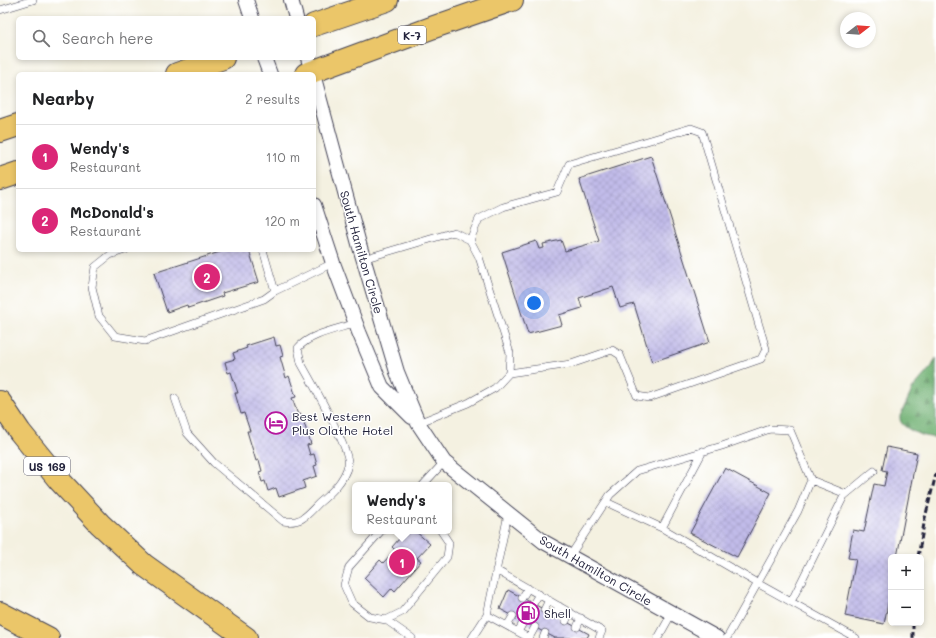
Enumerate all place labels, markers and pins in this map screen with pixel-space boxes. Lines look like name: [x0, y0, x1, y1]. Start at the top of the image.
pin: 2: [194, 262, 220, 292]
place label: Best Western Plus Olathe Hotel: [292, 408, 393, 438]
hotel icon: Best Western Plus Olathe Hotel: [263, 410, 289, 436]
pin: 1: [389, 547, 415, 577]
fuel station icon: Shell: [515, 600, 541, 626]
place label: Shell: [544, 605, 571, 621]

